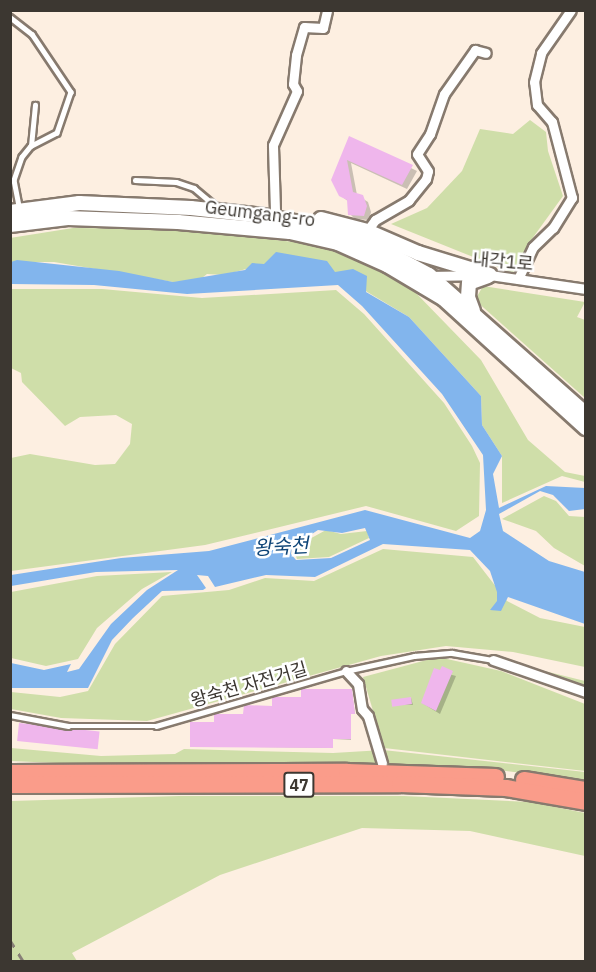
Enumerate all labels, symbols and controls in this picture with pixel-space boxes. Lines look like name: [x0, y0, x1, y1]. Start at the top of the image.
street label: Geumgang-ro: [204, 197, 316, 231]
street label: 내각1로: [472, 249, 534, 275]
water label: 왕숙천: [253, 533, 309, 559]
street label: 왕숙천 자전거길: [188, 658, 310, 712]
road number: 47: [282, 772, 316, 798]

